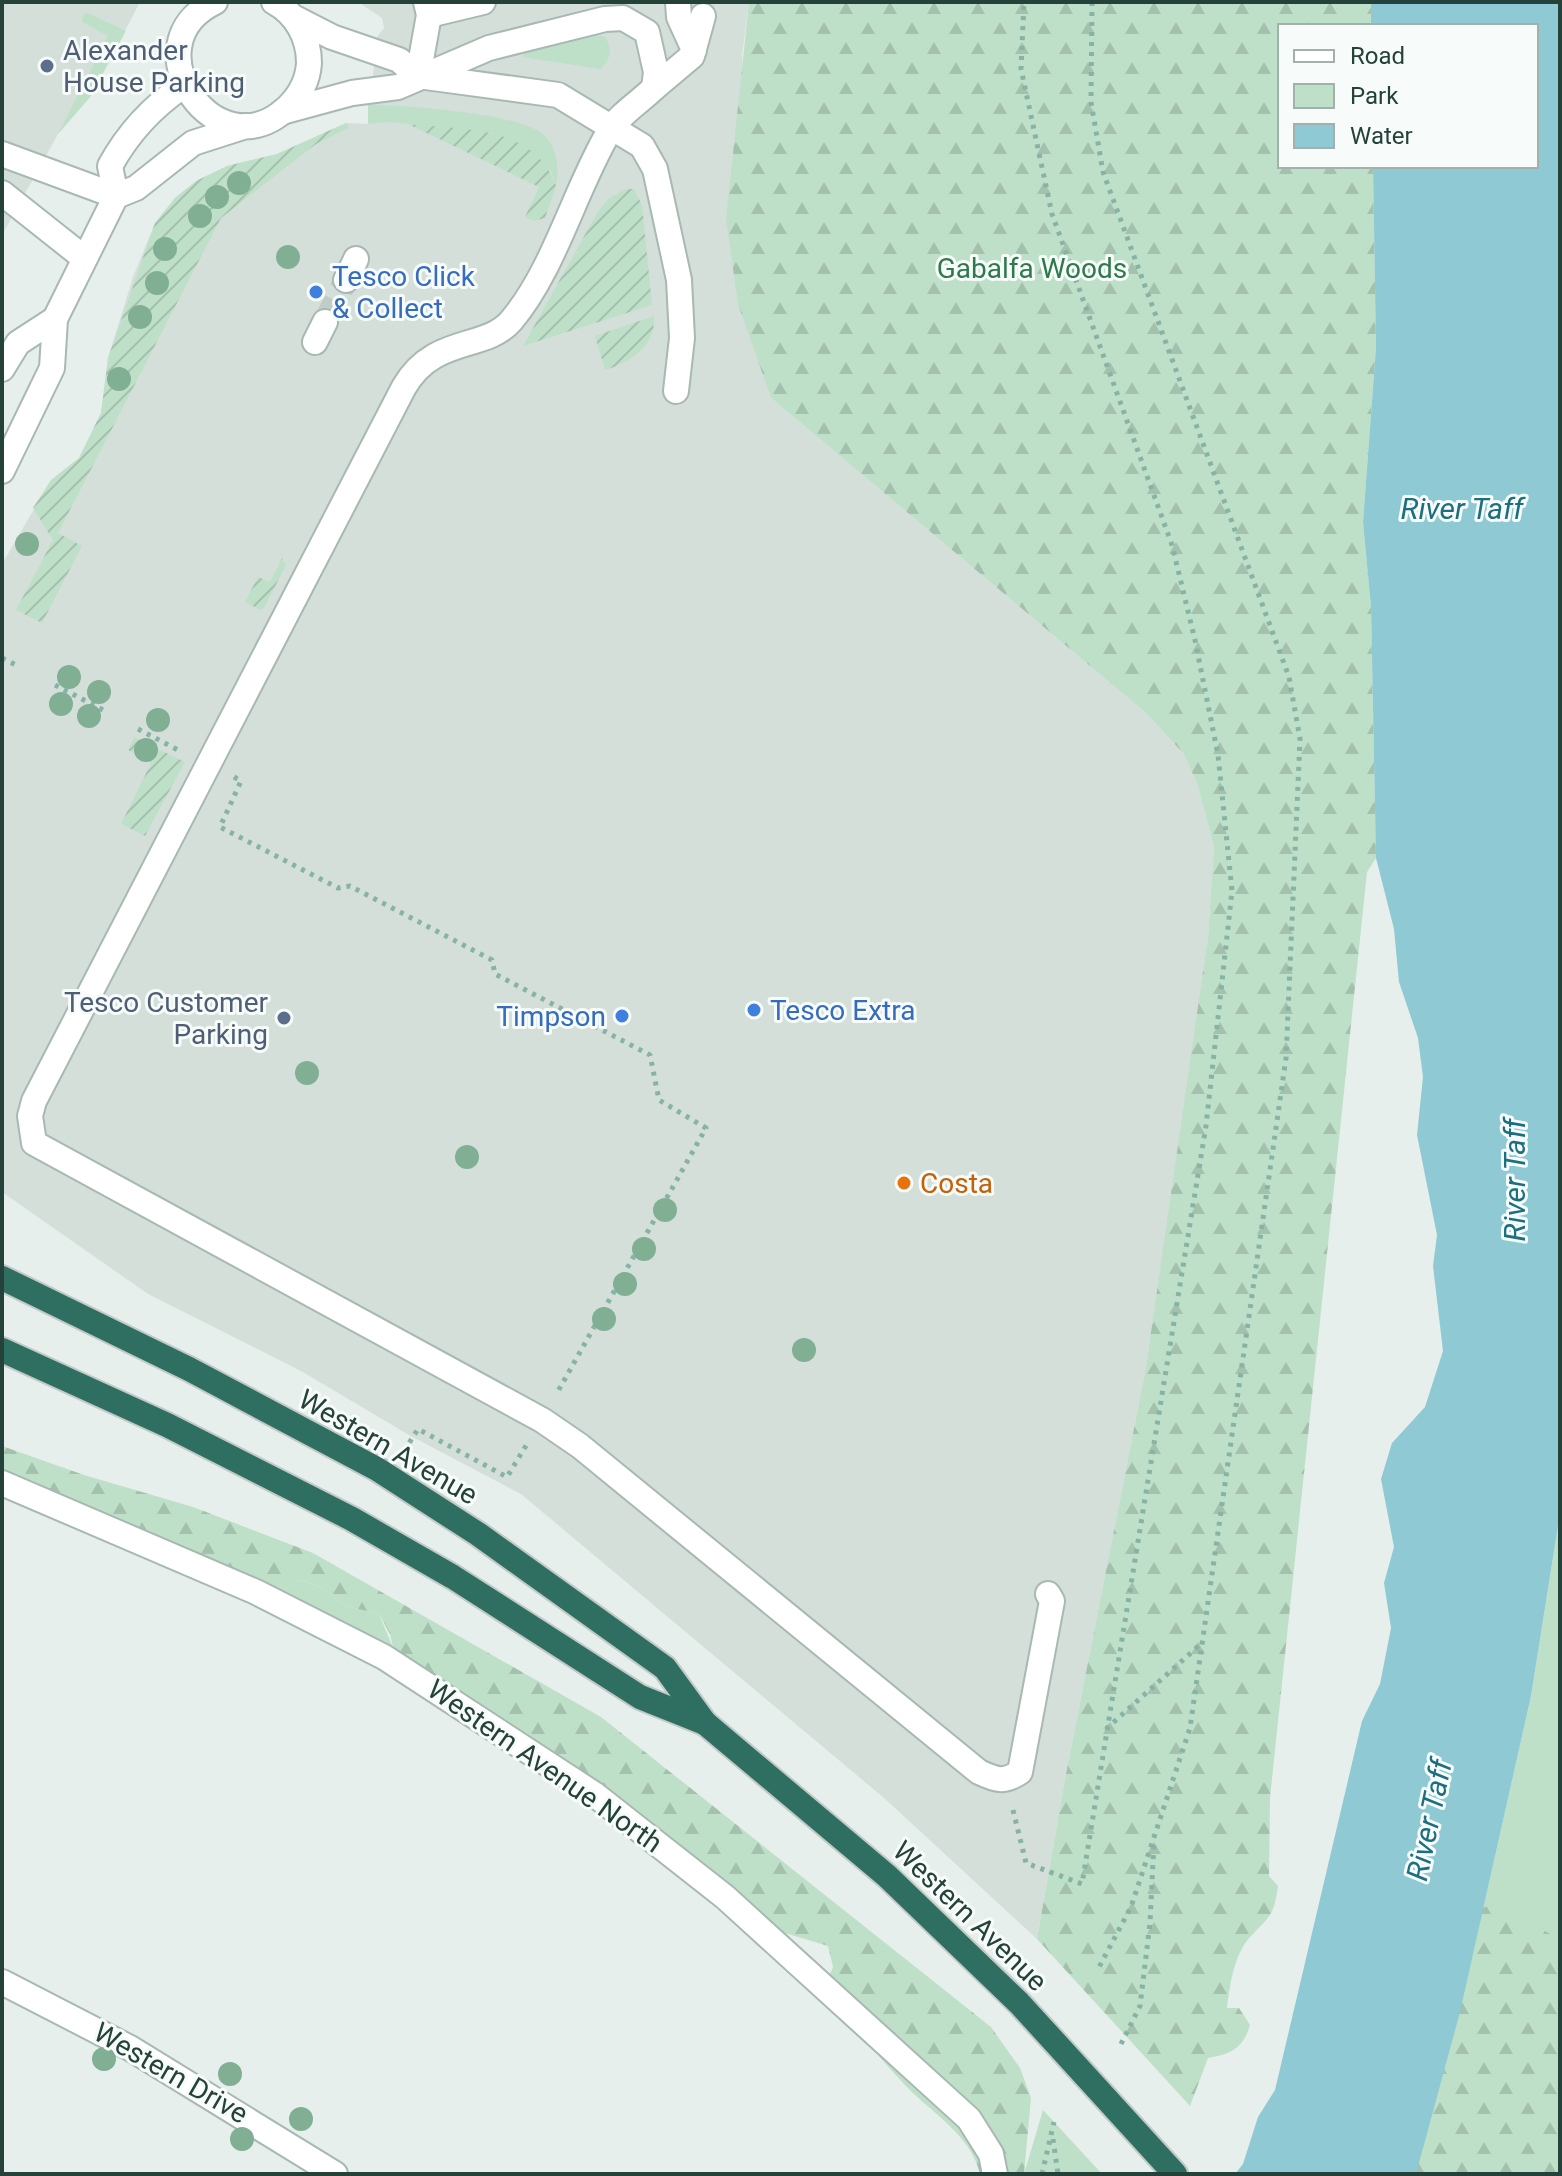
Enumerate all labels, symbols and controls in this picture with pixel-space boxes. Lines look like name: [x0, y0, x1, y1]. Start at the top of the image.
legend: [1278, 24, 1538, 168]
place label: Alexander House Parking: [63, 34, 245, 99]
text: Road: [1350, 42, 1405, 70]
marker: Alexander House Parking: [38, 57, 56, 75]
text: Park: [1350, 82, 1399, 110]
text: Water: [1350, 122, 1413, 150]
park label: Gabalfa Woods: [937, 252, 1127, 285]
place label: Tesco Click & Collect: [332, 260, 476, 325]
marker: Tesco Click & Collect: [307, 283, 325, 301]
water label: River Taff: [1401, 491, 1526, 526]
place label: Tesco Customer Parking: [64, 986, 268, 1051]
place label: Tesco Extra: [770, 994, 915, 1027]
place label: Timpson: [496, 1000, 606, 1033]
marker: Tesco Extra: [745, 1001, 763, 1019]
marker: Timpson: [613, 1007, 631, 1025]
marker: Tesco Customer Parking: [275, 1009, 293, 1027]
water label: River Taff: [1497, 1116, 1532, 1241]
place label: Costa: [920, 1167, 993, 1200]
marker: Costa: [895, 1174, 913, 1192]
street label: Western Avenue: [293, 1382, 483, 1512]
street label: Western Avenue North: [421, 1673, 669, 1859]
water label: River Taff: [1399, 1754, 1459, 1884]
street label: Western Avenue: [886, 1834, 1054, 1998]
street label: Western Drive: [88, 2016, 254, 2130]

